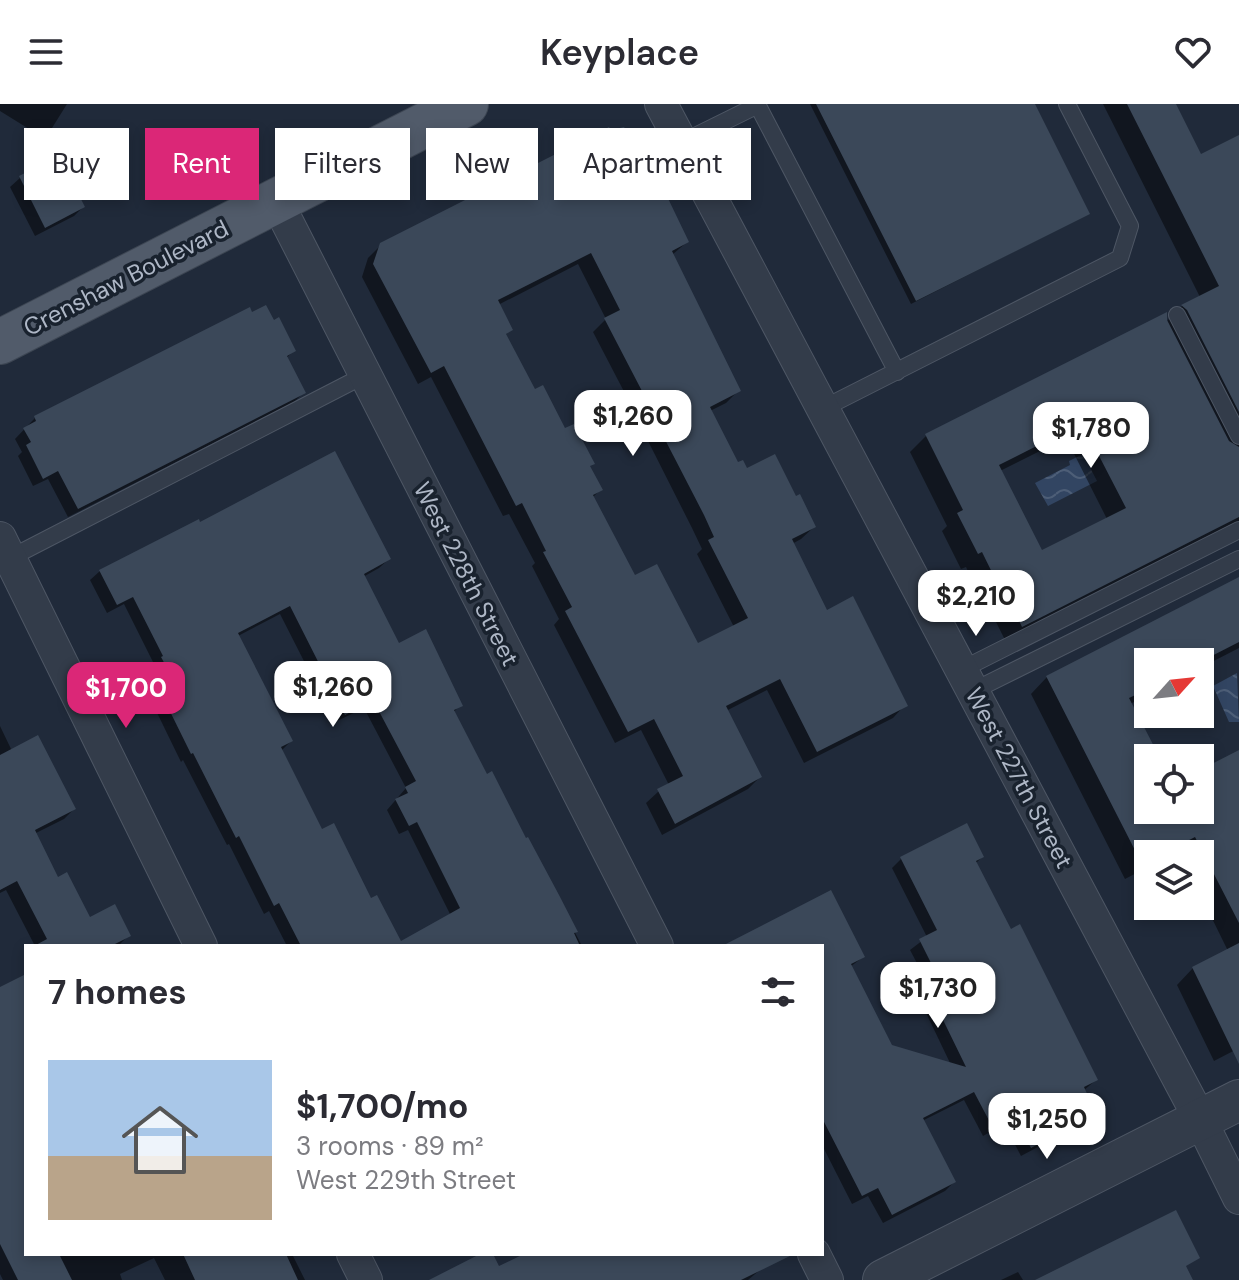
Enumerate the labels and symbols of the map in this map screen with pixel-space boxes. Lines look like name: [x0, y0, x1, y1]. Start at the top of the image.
street label: Crenshaw Boulevard: [18, 212, 233, 343]
pin: $1,260: [568, 390, 698, 458]
pin: $1,780: [1026, 402, 1156, 470]
street label: West 228th Street: [407, 477, 526, 671]
pin: $2,210: [911, 570, 1041, 638]
north arrow: [1134, 648, 1214, 728]
pin: $1,260: [268, 661, 398, 729]
pin: $1,700: [61, 662, 191, 730]
street label: West 227th Street: [959, 682, 1080, 874]
pin: $1,730: [873, 962, 1003, 1030]
pin: $1,250: [982, 1093, 1112, 1161]

